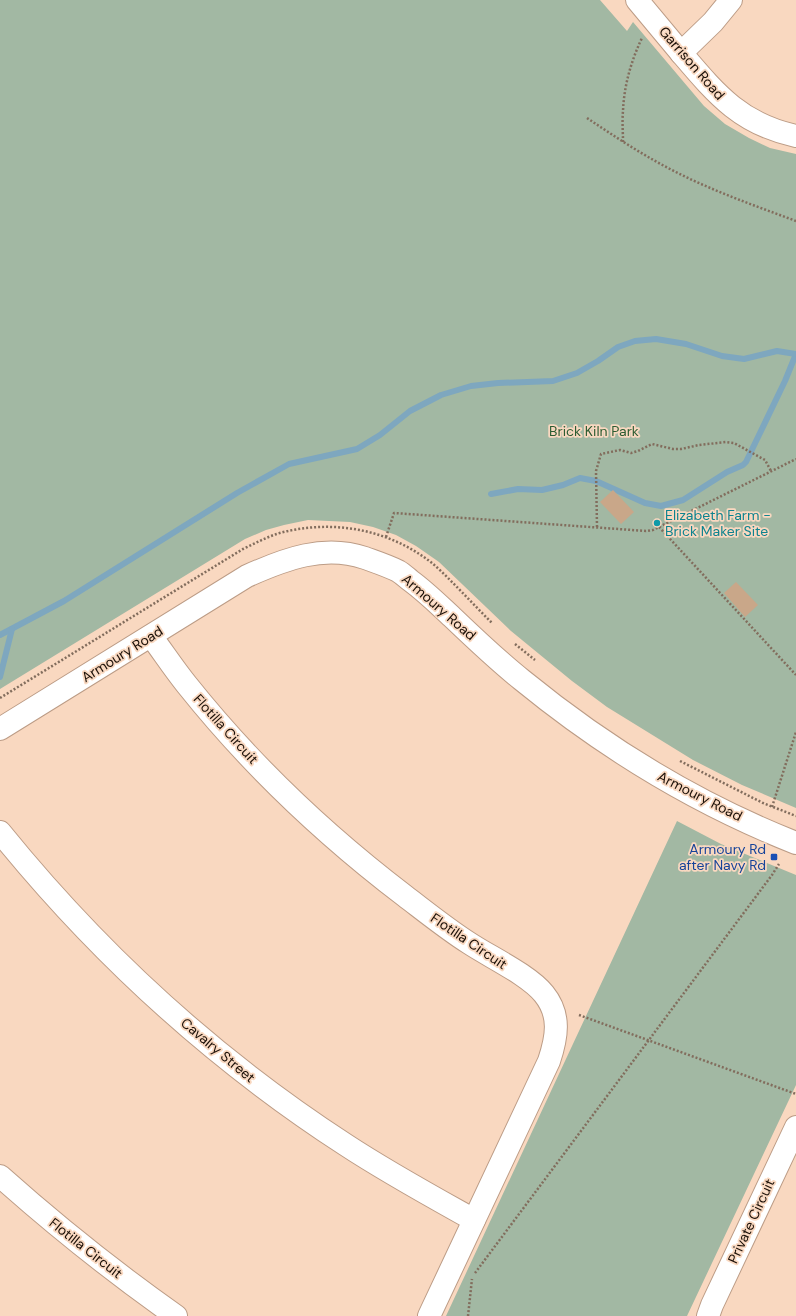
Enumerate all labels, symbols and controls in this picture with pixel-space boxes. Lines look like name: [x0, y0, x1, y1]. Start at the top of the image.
street label: Garrison Road: [655, 23, 729, 103]
park label: Brick Kiln Park: [549, 422, 639, 440]
place label: Elizabeth Farm - Brick Maker Site: [665, 506, 771, 540]
marker: Elizabeth Farm - Brick Maker Site: [652, 518, 662, 528]
street label: Armoury Road: [398, 570, 480, 644]
street label: Armoury Road: [78, 622, 166, 686]
street label: Flotilla Circuit: [190, 690, 262, 768]
street label: Armoury Road: [655, 767, 745, 825]
place label: Armoury Rd after Navy Rd: [679, 840, 766, 874]
marker: Armoury Rd after Navy Rd: [769, 852, 779, 862]
street label: Flotilla Circuit: [427, 909, 511, 973]
street label: Cavalry Street: [177, 1014, 259, 1086]
street label: Private Circuit: [724, 1176, 778, 1266]
street label: Flotilla Circuit: [46, 1214, 126, 1282]

